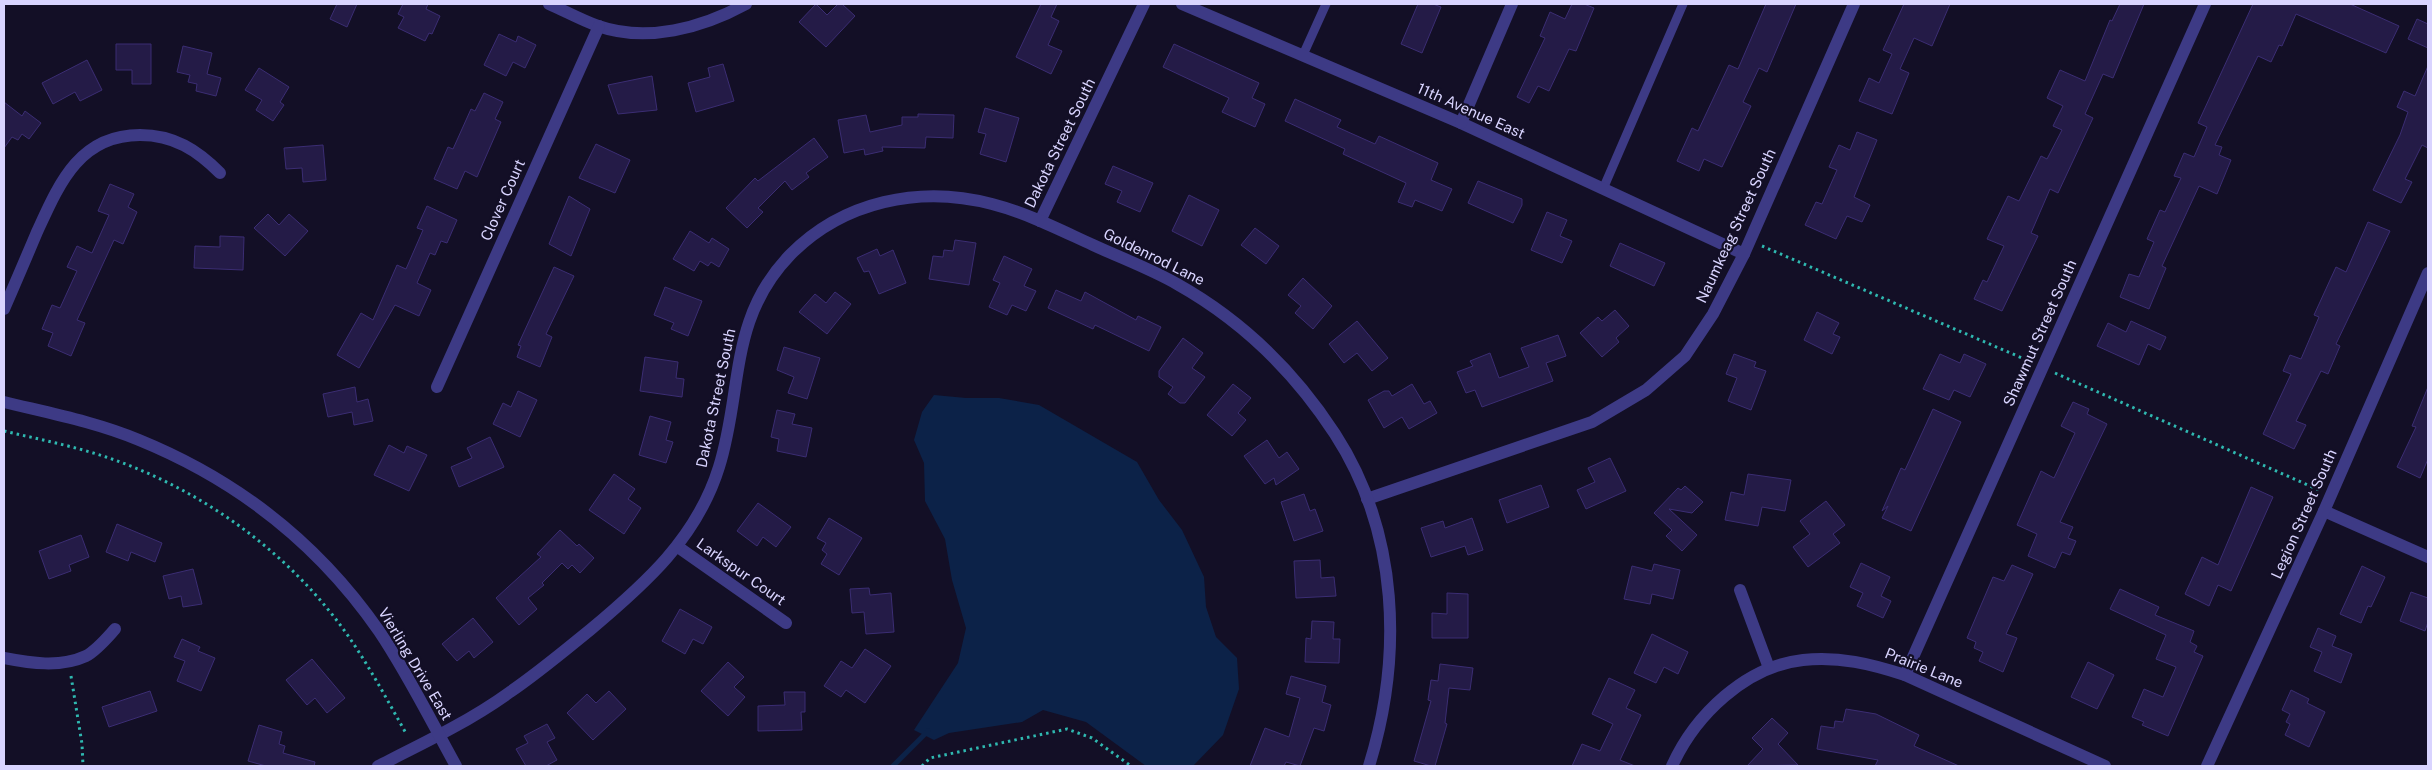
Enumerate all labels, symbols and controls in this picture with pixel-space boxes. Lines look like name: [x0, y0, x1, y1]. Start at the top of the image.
street label: Dakota Street South: [1021, 75, 1098, 210]
street label: 11th Avenue East: [1415, 79, 1528, 142]
street label: Naumkeag Street South: [1692, 146, 1779, 306]
street label: Clover Court: [477, 156, 528, 243]
street label: Goldenrod Lane: [1101, 225, 1208, 288]
street label: Shawmut Street South: [1999, 257, 2080, 409]
street label: Dakota Street South: [692, 327, 739, 469]
street label: Legion Street South: [2267, 446, 2340, 581]
street label: Larkspur Court: [694, 535, 789, 609]
street label: Vierling Drive East: [375, 604, 456, 723]
street label: Prairie Lane: [1883, 644, 1966, 691]

